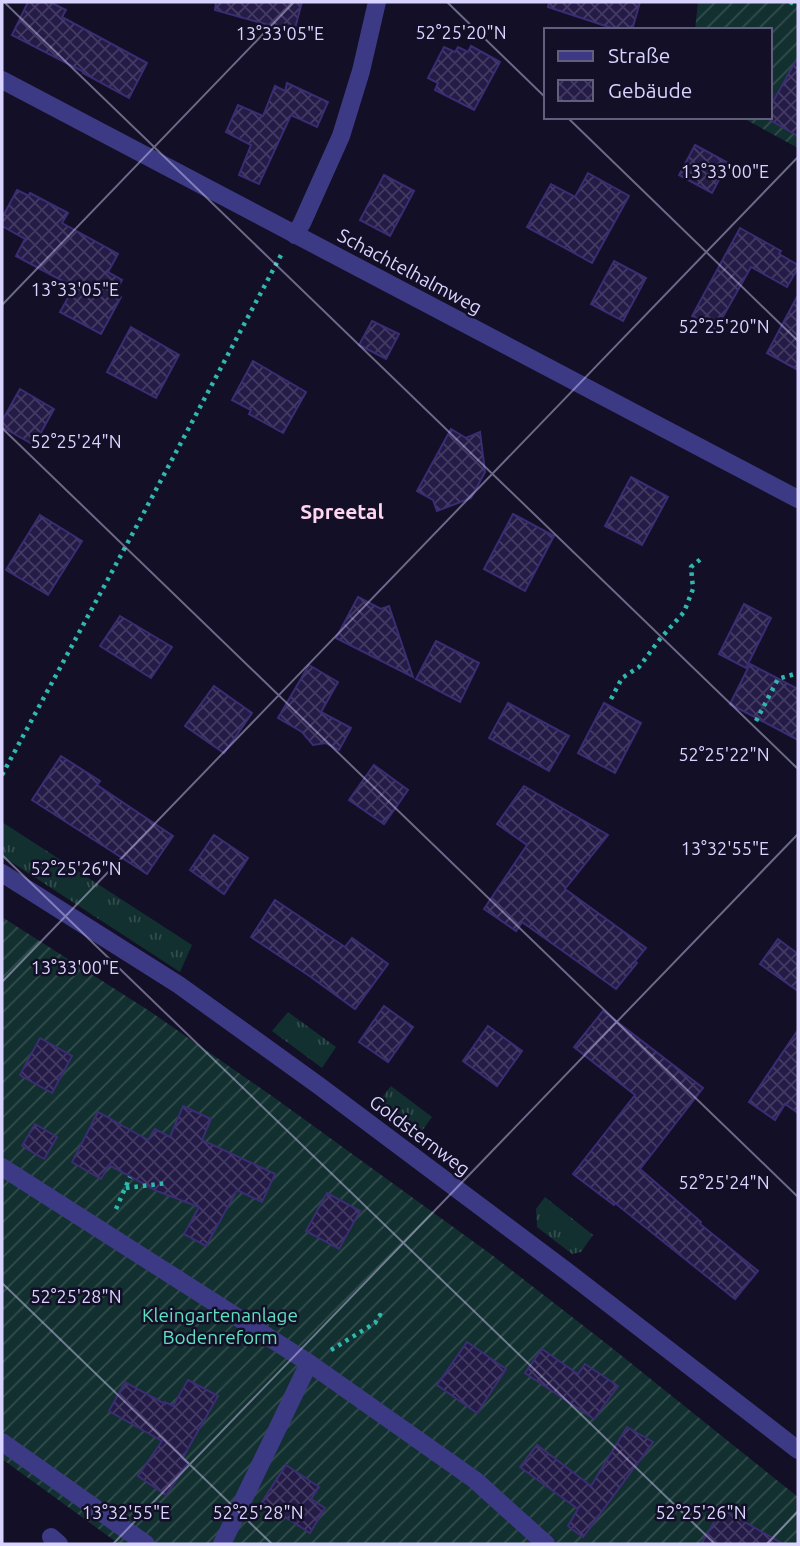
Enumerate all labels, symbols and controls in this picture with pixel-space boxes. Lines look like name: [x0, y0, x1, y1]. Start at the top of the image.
text: 52°25'20"N: [415, 22, 507, 42]
text: 13°33'05"E: [236, 23, 324, 43]
legend: [544, 28, 772, 119]
text: Straße: [608, 43, 670, 67]
text: Gebäude: [608, 78, 692, 102]
text: 13°33'00"E: [681, 161, 769, 181]
street label: Schachtelhalmweg: [334, 224, 486, 318]
text: 13°33'05"E: [31, 279, 119, 299]
text: 52°25'20"N: [678, 316, 770, 336]
text: 52°25'24"N: [30, 431, 122, 451]
district label: Spreetal: [300, 499, 384, 523]
text: 52°25'22"N: [678, 744, 770, 764]
text: 13°32'55"E: [681, 838, 769, 858]
text: 52°25'26"N: [30, 858, 122, 878]
text: 13°33'00"E: [31, 957, 119, 977]
street label: Goldsternweg: [365, 1090, 475, 1180]
text: 52°25'24"N: [678, 1172, 770, 1192]
text: 52°25'28"N: [30, 1286, 122, 1306]
park label: Kleingartenanlage Bodenreform: [142, 1304, 298, 1348]
text: 13°32'55"E: [82, 1502, 170, 1522]
text: 52°25'28"N: [212, 1502, 304, 1522]
text: 52°25'26"N: [655, 1502, 747, 1522]

